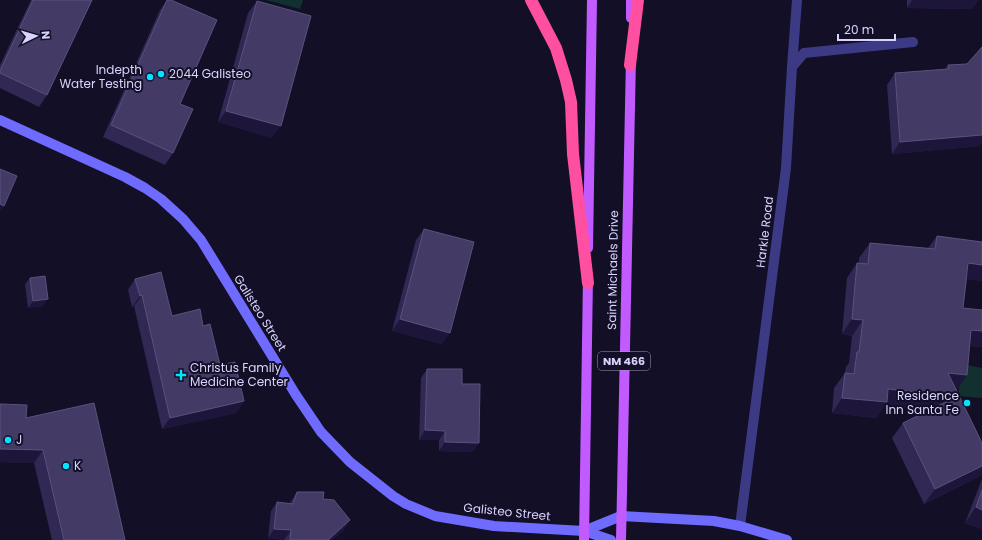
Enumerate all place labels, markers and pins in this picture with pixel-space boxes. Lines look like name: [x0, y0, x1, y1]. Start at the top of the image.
place label: Indepth Water Testing: [59, 61, 142, 92]
place label: 2044 Galisteo: [169, 65, 251, 82]
marker: 2044 Galisteo: [156, 69, 166, 79]
marker: Indepth Water Testing: [145, 72, 155, 82]
place label: Christus Family Medicine Center: [190, 359, 289, 390]
marker: Christus Family Medicine Center: [175, 369, 187, 381]
place label: Residence Inn Santa Fe: [885, 387, 959, 418]
marker: Residence Inn Santa Fe: [962, 398, 972, 408]
place label: J: [16, 431, 22, 448]
marker: J: [3, 435, 13, 445]
place label: K: [74, 457, 81, 474]
marker: K: [61, 461, 71, 471]

